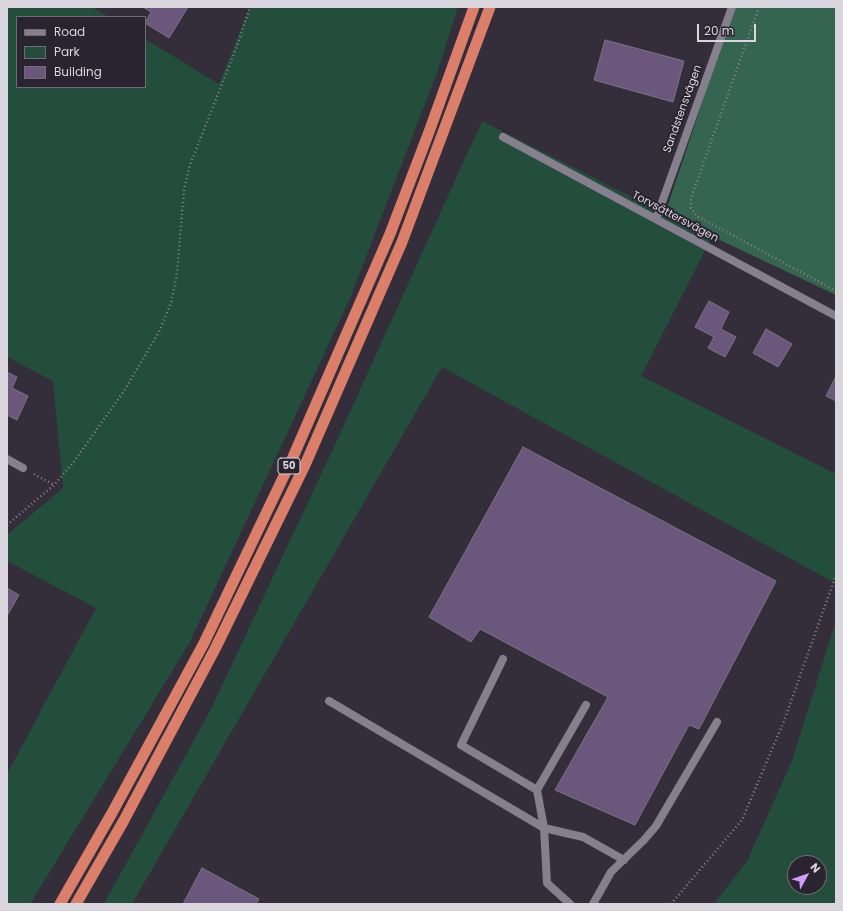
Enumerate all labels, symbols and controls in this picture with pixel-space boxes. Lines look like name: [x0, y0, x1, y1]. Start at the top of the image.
legend: [16, 16, 146, 88]
scale bar: [699, 16, 758, 42]
text: 20 m: [704, 22, 734, 39]
text: Road: [54, 23, 85, 40]
text: Park: [54, 43, 80, 60]
text: Building: [54, 63, 102, 80]
street label: Sandstensvägen: [661, 63, 705, 155]
street label: Torvsättersvägen: [630, 189, 720, 245]
road number: 50: [278, 458, 300, 474]
north arrow: [787, 855, 827, 895]
text: N: [807, 860, 824, 876]

